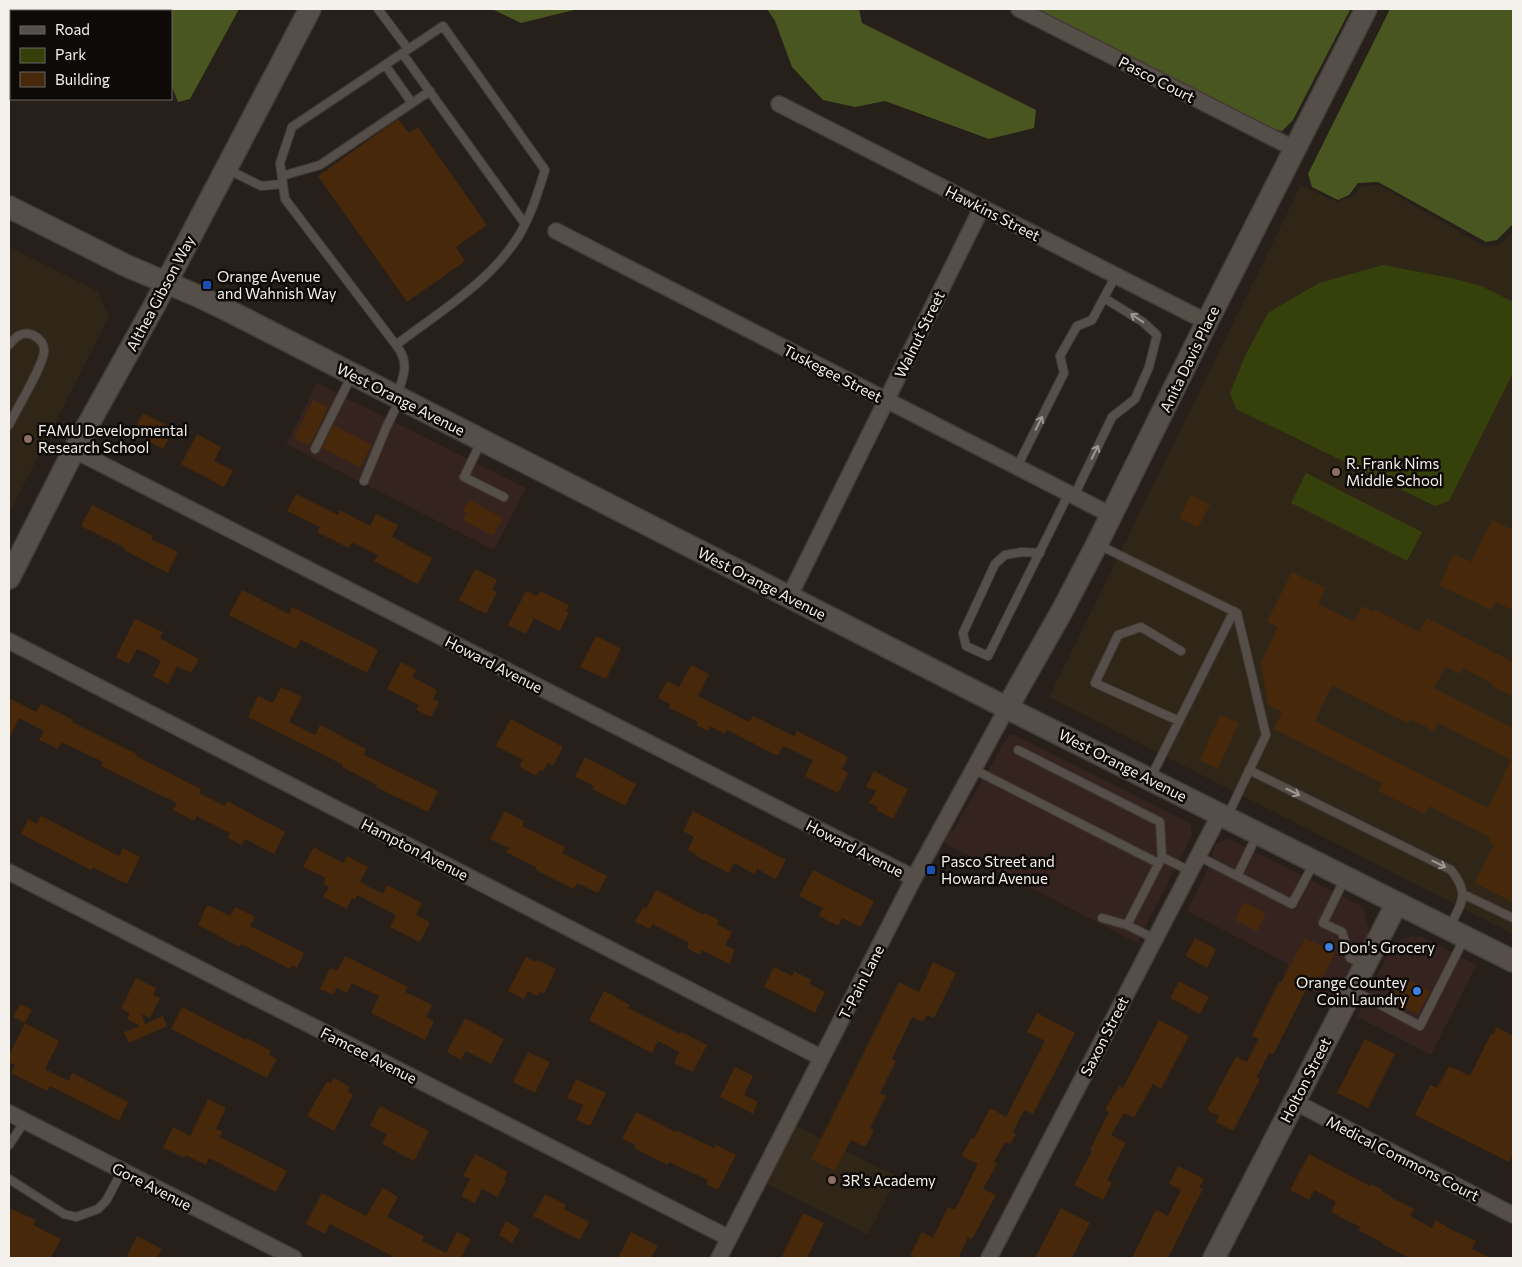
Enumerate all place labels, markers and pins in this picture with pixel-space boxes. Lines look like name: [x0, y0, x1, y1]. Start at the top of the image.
place label: Orange Avenue and Wahnish Way: [217, 267, 337, 302]
marker: Orange Avenue and Wahnish Way: [201, 279, 213, 291]
place label: FAMU Developmental Research School: [38, 421, 188, 456]
marker: FAMU Developmental Research School: [22, 433, 34, 445]
place label: R. Frank Nims Middle School: [1346, 454, 1443, 489]
marker: R. Frank Nims Middle School: [1330, 466, 1342, 478]
place label: Pasco Street and Howard Avenue: [941, 852, 1055, 887]
marker: Pasco Street and Howard Avenue: [925, 864, 937, 876]
place label: Don's Grocery: [1339, 938, 1435, 956]
marker: Don's Grocery: [1323, 941, 1335, 953]
place label: Orange Countey Coin Laundry: [1296, 973, 1407, 1008]
marker: Orange Countey Coin Laundry: [1411, 985, 1423, 997]
place label: 3R's Academy: [842, 1171, 936, 1189]
marker: 3R's Academy: [826, 1174, 838, 1186]

